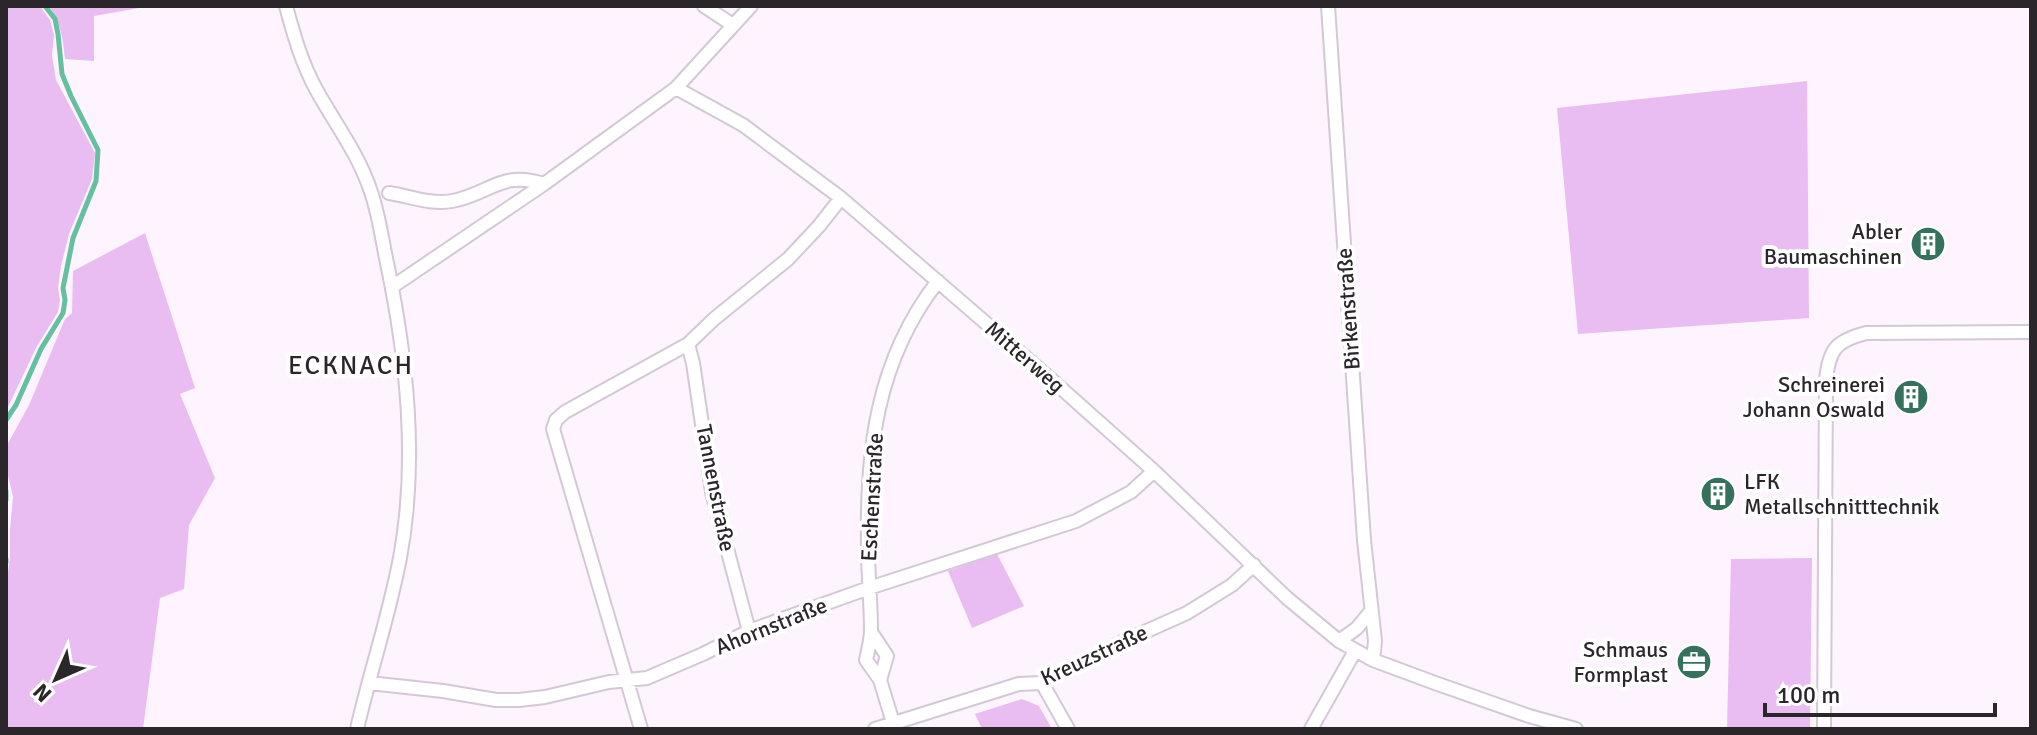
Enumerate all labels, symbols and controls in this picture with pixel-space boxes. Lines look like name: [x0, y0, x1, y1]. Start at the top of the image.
place label: Abler Baumaschinen: [1764, 218, 1902, 270]
building icon: Abler Baumaschinen: [1909, 225, 1947, 263]
street label: Birkenstraße: [1330, 247, 1366, 371]
street label: Mitterweg: [980, 315, 1070, 399]
district label: ECKNACH: [288, 350, 414, 382]
place label: Schreinerei Johann Oswald: [1743, 371, 1885, 423]
building icon: Schreinerei Johann Oswald: [1892, 378, 1930, 416]
street label: Tannenstraße: [690, 422, 742, 554]
street label: Eschenstraße: [855, 432, 889, 562]
place label: LFK Metallschnitttechnik: [1744, 468, 1939, 520]
building icon: LFK Metallschnitttechnik: [1699, 475, 1737, 513]
street label: Ahornstraße: [711, 591, 831, 661]
street label: Kreuzstraße: [1036, 618, 1152, 692]
place label: Schmaus Formplast: [1573, 636, 1668, 688]
north arrow: [16, 639, 96, 719]
office icon: Schmaus Formplast: [1675, 643, 1713, 681]
scale bar: [1765, 667, 1995, 717]
text: N: [27, 678, 57, 708]
text: 100 m: [1777, 680, 1840, 710]

